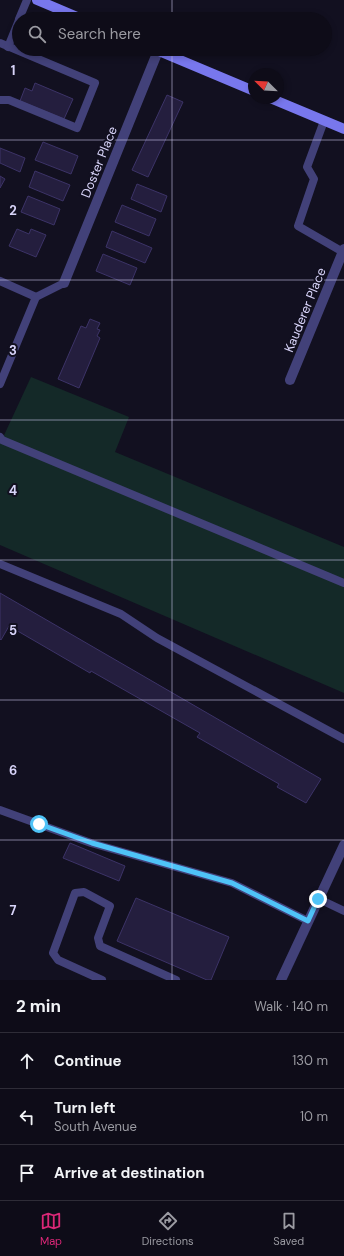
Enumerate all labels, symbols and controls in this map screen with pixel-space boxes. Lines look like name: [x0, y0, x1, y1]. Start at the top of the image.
search box: [12, 12, 332, 56]
icon: search: [26, 23, 48, 45]
text: Search here: [58, 24, 141, 44]
text: 1: [11, 62, 15, 79]
north arrow: [248, 68, 284, 104]
street label: Doster Place: [77, 124, 121, 200]
text: 2: [9, 202, 17, 219]
street label: Kauderer Place: [280, 265, 330, 355]
text: 3: [9, 342, 17, 359]
text: 4: [9, 482, 17, 499]
text: 5: [9, 622, 17, 639]
text: 6: [9, 762, 17, 779]
route start: [30, 815, 48, 833]
route end: [309, 890, 327, 908]
text: 7: [10, 902, 17, 919]
text: 2 min: [16, 995, 61, 1017]
text: Walk · 140 m: [254, 998, 328, 1015]
icon: ahead: [16, 1050, 38, 1072]
text: Continue: [54, 1051, 122, 1071]
text: 130 m: [292, 1052, 328, 1069]
text: Turn left: [54, 1098, 115, 1118]
icon: left: [16, 1106, 38, 1128]
text: 10 m: [300, 1108, 328, 1125]
text: South Avenue: [54, 1118, 137, 1135]
icon: arrive: [16, 1162, 38, 1184]
text: Arrive at destination: [54, 1163, 205, 1183]
tab: Map: [40, 1210, 62, 1248]
tab: Directions: [142, 1210, 194, 1248]
tab: Saved: [273, 1210, 304, 1248]

